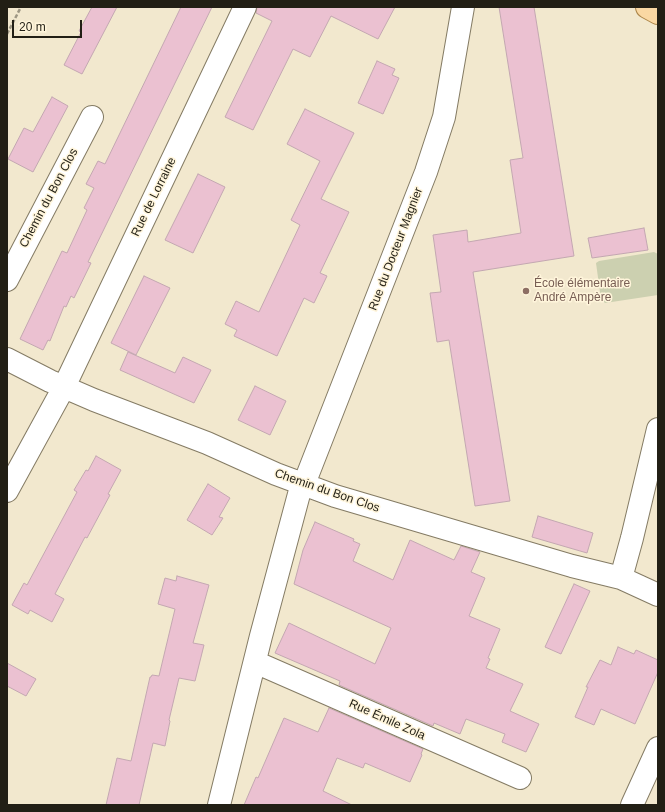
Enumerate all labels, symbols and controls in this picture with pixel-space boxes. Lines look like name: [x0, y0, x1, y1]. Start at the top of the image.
scale bar: [14, 12, 84, 38]
text: 20 m: [19, 20, 46, 34]
street label: Chemin du Bon Clos: [17, 146, 81, 250]
street label: Rue de Lorraine: [129, 155, 179, 239]
street label: Rue du Docteur Magnier: [366, 185, 426, 313]
place label: École élémentaire André Ampère: [534, 277, 630, 305]
marker: École élémentaire André Ampère: [521, 286, 531, 296]
street label: Chemin du Bon Clos: [273, 466, 381, 516]
street label: Rue Émile Zola: [347, 697, 427, 743]

